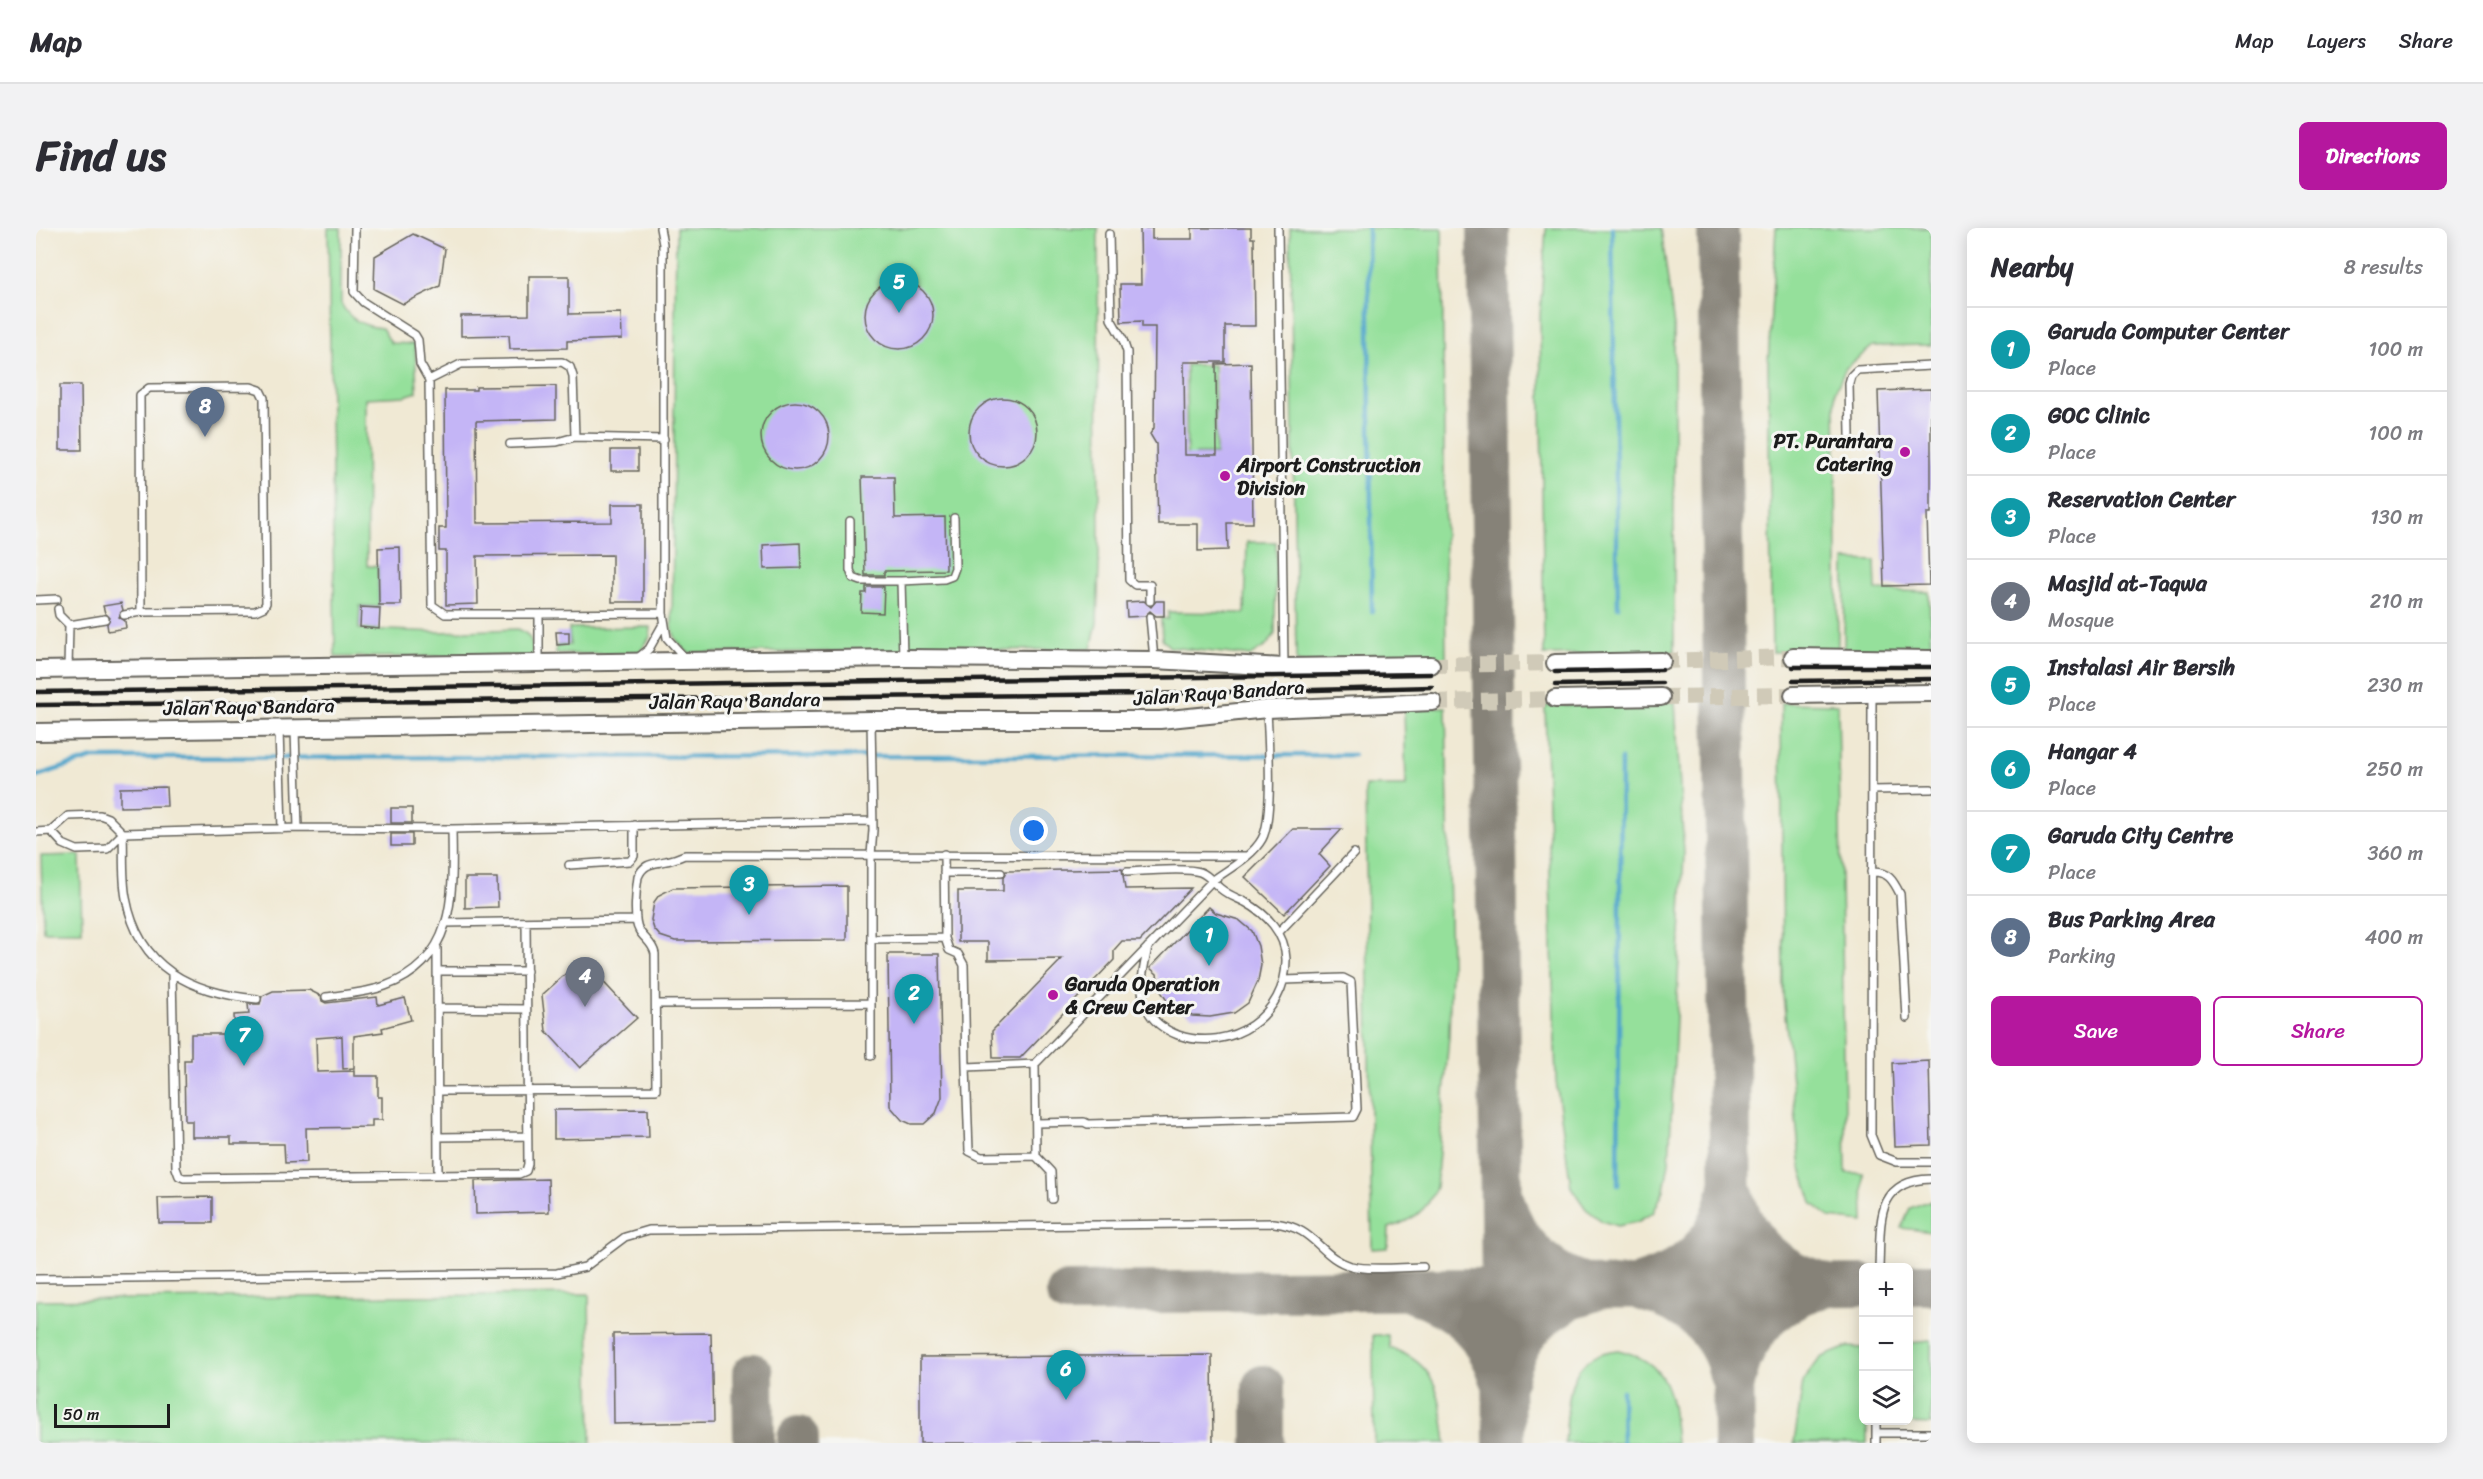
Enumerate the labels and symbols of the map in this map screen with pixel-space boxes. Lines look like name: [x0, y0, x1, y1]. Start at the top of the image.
pin: 5: [880, 264, 918, 313]
pin: 8: [186, 388, 224, 437]
place label: PT. Purantara Catering: [1773, 424, 1893, 482]
marker: PT. Purantara Catering: [1898, 445, 1912, 459]
place label: Airport Construction Division: [1236, 448, 1421, 506]
marker: Airport Construction Division: [1218, 469, 1232, 483]
street label: Jalan Raya Bandara: [1131, 670, 1306, 717]
street label: Jalan Raya Bandara: [648, 682, 821, 720]
street label: Jalan Raya Bandara: [162, 688, 335, 726]
your location: [1019, 816, 1048, 845]
pin: 3: [730, 866, 768, 915]
pin: 1: [1190, 916, 1228, 966]
pin: 4: [566, 958, 604, 1007]
place label: Garuda Operation & Crew Center: [1064, 967, 1220, 1025]
pin: 2: [894, 974, 934, 1024]
marker: Garuda Operation & Crew Center: [1046, 988, 1060, 1002]
pin: 7: [224, 1016, 264, 1066]
pin: 6: [1046, 1350, 1086, 1400]
scale bar: [54, 1401, 170, 1428]

